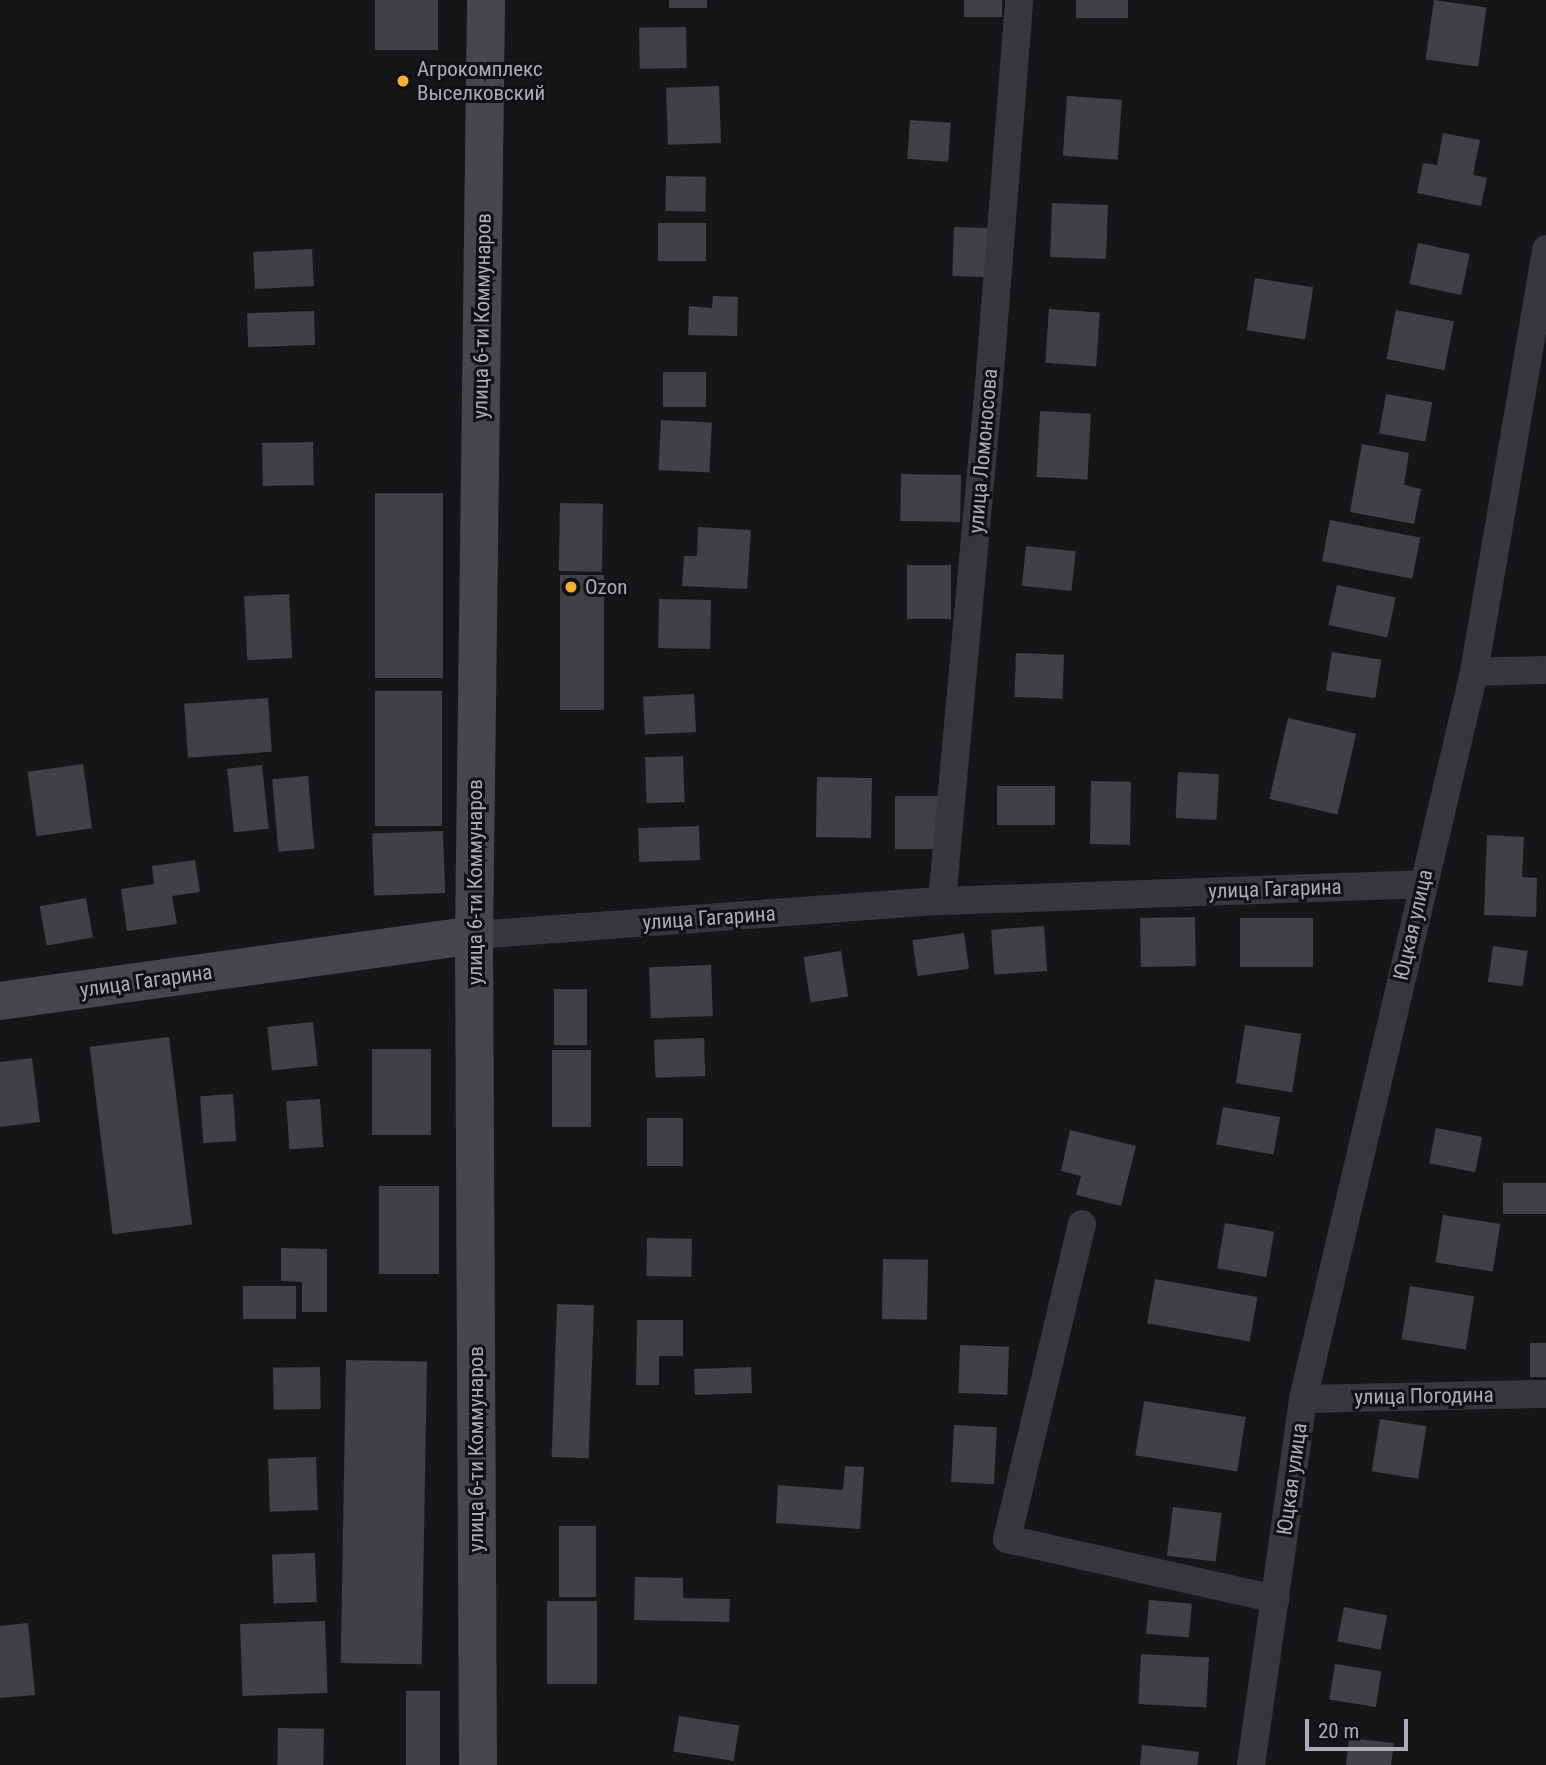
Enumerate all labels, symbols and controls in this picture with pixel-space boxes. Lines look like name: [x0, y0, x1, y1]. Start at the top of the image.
place label: Агрокомплекс Выселковский: [417, 56, 545, 106]
marker: Агрокомплекс Выселковский: [395, 73, 411, 89]
street label: улица 6-ти Коммунаров: [468, 213, 496, 419]
street label: улица Ломоносова: [963, 368, 1003, 534]
place label: Ozon: [585, 574, 627, 600]
marker: Ozon: [563, 579, 579, 595]
street label: улица 6-ти Коммунаров: [462, 779, 488, 985]
street label: Юцкая улица: [1388, 867, 1438, 983]
street label: улица Гагарина: [1208, 874, 1342, 904]
street label: улица Гагарина: [642, 901, 776, 935]
street label: улица Гагарина: [78, 959, 214, 1003]
street label: улица 6-ти Коммунаров: [463, 1346, 489, 1552]
street label: улица Погодина: [1354, 1382, 1494, 1410]
street label: Юцкая улица: [1272, 1421, 1312, 1537]
scale bar: [1308, 1706, 1411, 1750]
text: 20 m: [1318, 1719, 1359, 1743]

